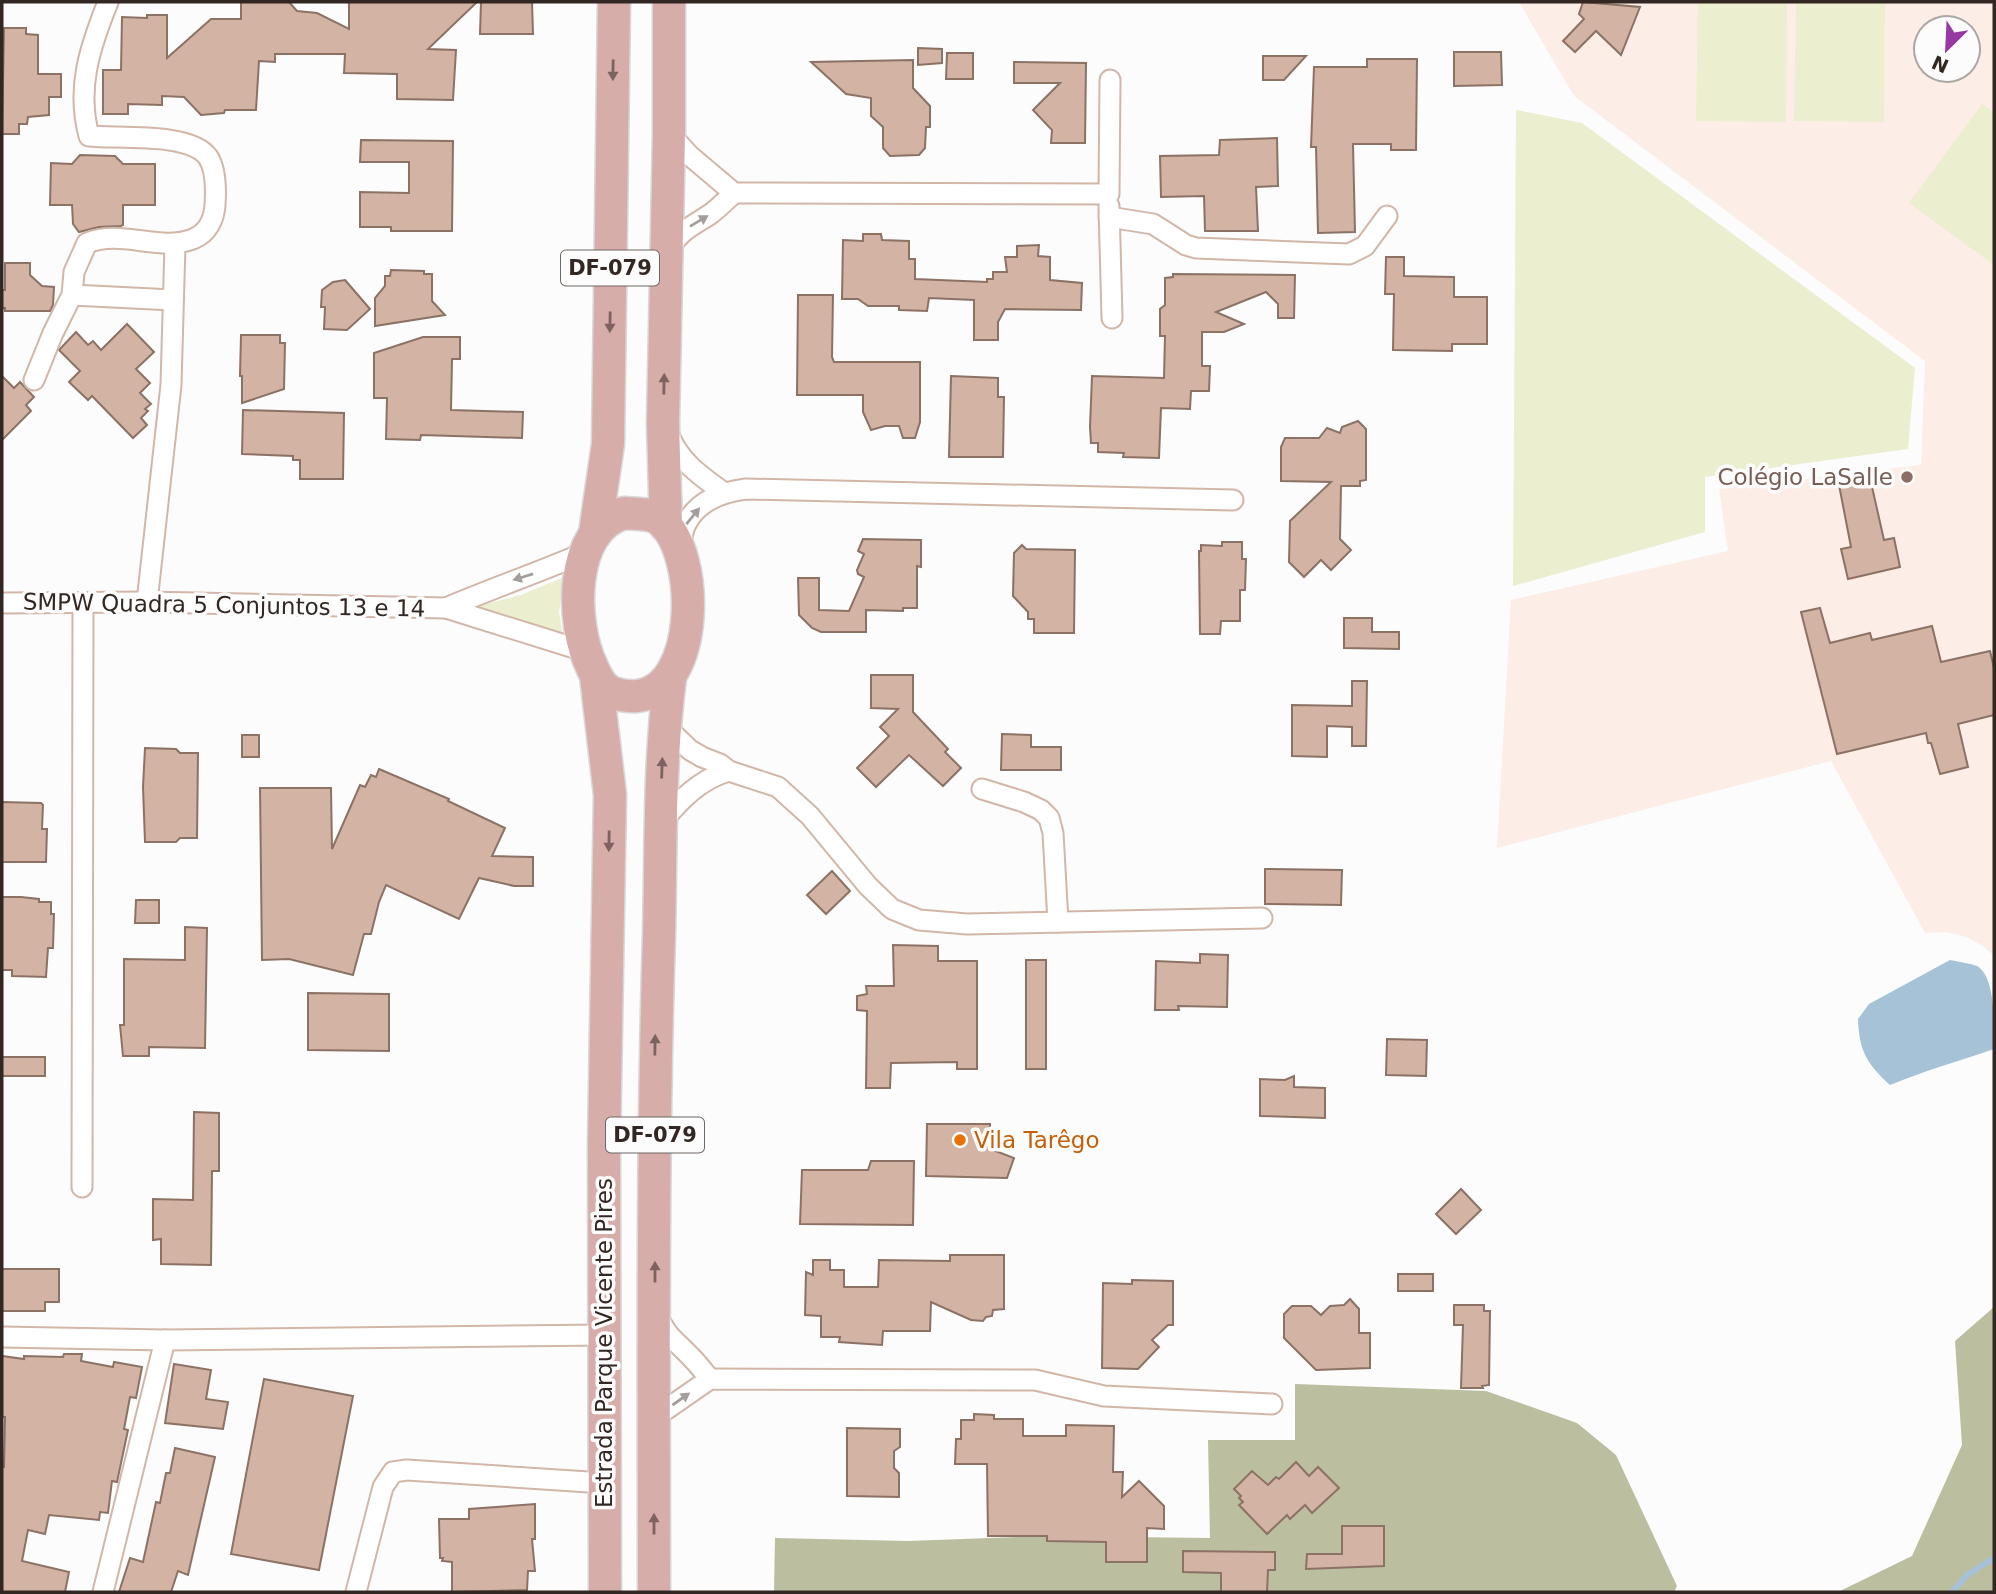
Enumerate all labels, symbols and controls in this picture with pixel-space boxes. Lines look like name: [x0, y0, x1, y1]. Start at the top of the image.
north arrow: [1912, 14, 1982, 84]
text: N: [1928, 51, 1952, 78]
one-way arrow: [607, 59, 619, 81]
one-way arrow: [689, 214, 708, 227]
road number: DF-079: [561, 250, 659, 286]
one-way arrow: [604, 311, 615, 333]
one-way arrow: [659, 373, 670, 395]
place label: Colégio LaSalle: [1717, 464, 1893, 490]
marker: Colégio LaSalle: [1899, 469, 1915, 485]
one-way arrow: [685, 508, 700, 525]
one-way arrow: [512, 572, 533, 583]
street label: SMPW Quadra 5 Conjuntos 13 e 14: [23, 588, 425, 622]
one-way arrow: [656, 757, 667, 779]
one-way arrow: [603, 830, 615, 852]
one-way arrow: [649, 1033, 661, 1055]
road number: DF-079: [606, 1118, 704, 1152]
place label: Vila Tarêgo: [974, 1127, 1100, 1153]
marker: Vila Tarêgo: [952, 1132, 968, 1148]
street label: Estrada Parque Vicente Pires: [591, 1178, 617, 1508]
one-way arrow: [649, 1261, 661, 1283]
one-way arrow: [672, 1392, 690, 1406]
one-way arrow: [648, 1513, 660, 1535]

